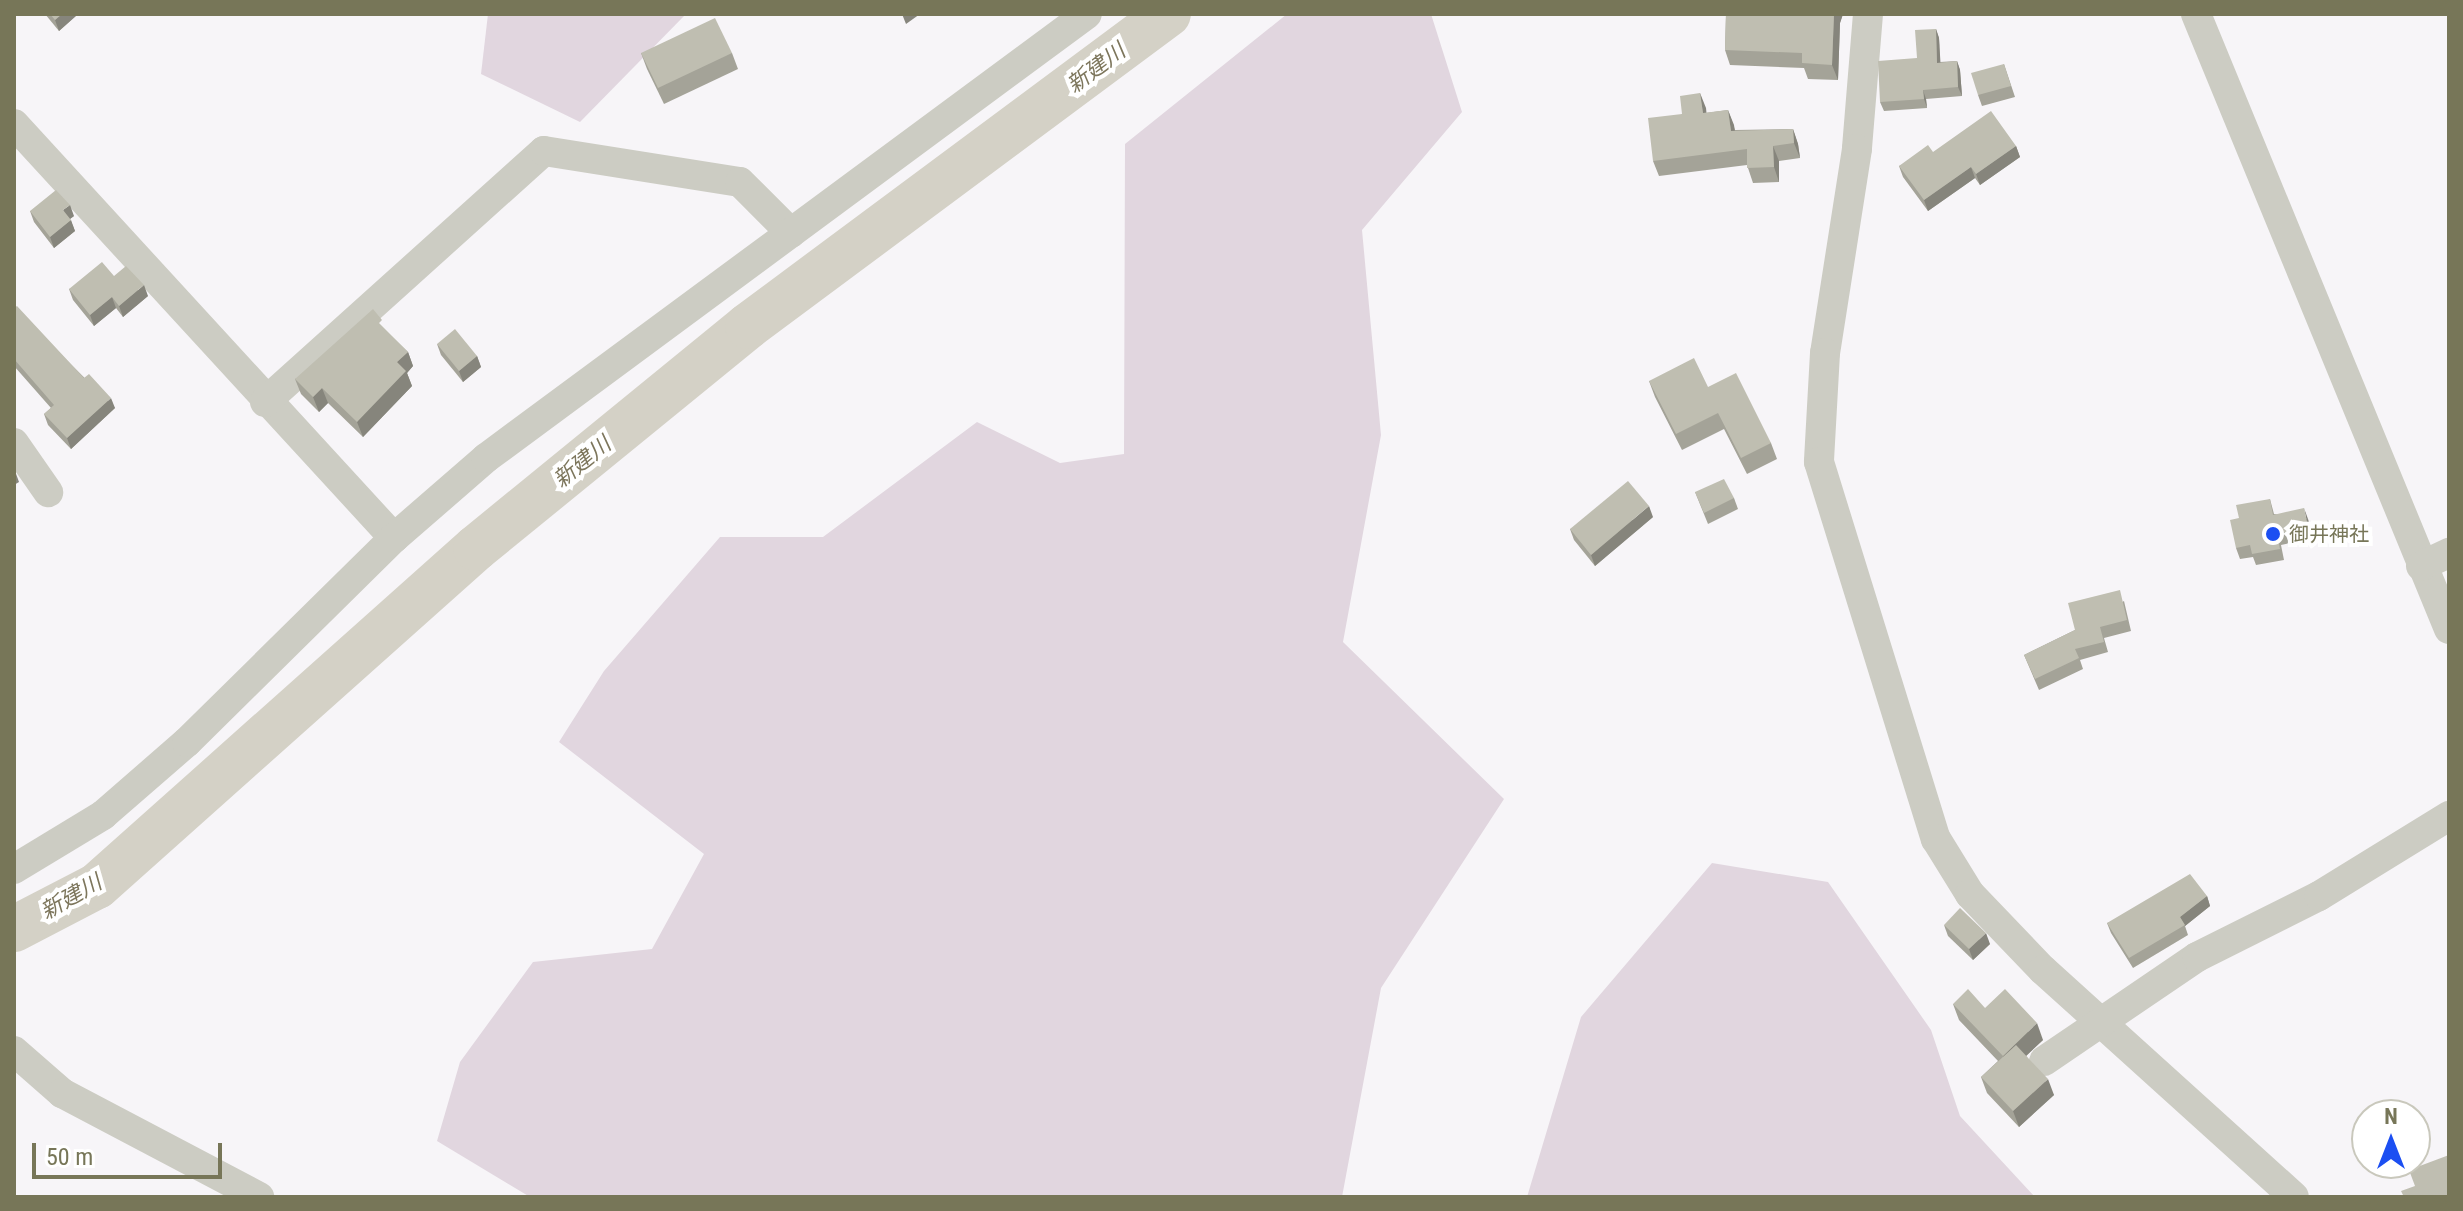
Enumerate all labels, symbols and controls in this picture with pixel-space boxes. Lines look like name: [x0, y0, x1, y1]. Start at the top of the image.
water label: 新建川: [1062, 38, 1130, 98]
water label: 新建川: [548, 431, 616, 493]
place label: 御井神社: [2289, 522, 2369, 546]
marker: 御井神社: [2264, 525, 2282, 543]
water label: 新建川: [36, 869, 106, 925]
north arrow: [2351, 1099, 2431, 1179]
text: N: [2384, 1104, 2398, 1129]
scale bar: [36, 1127, 226, 1177]
text: 50 m: [46, 1143, 93, 1171]

